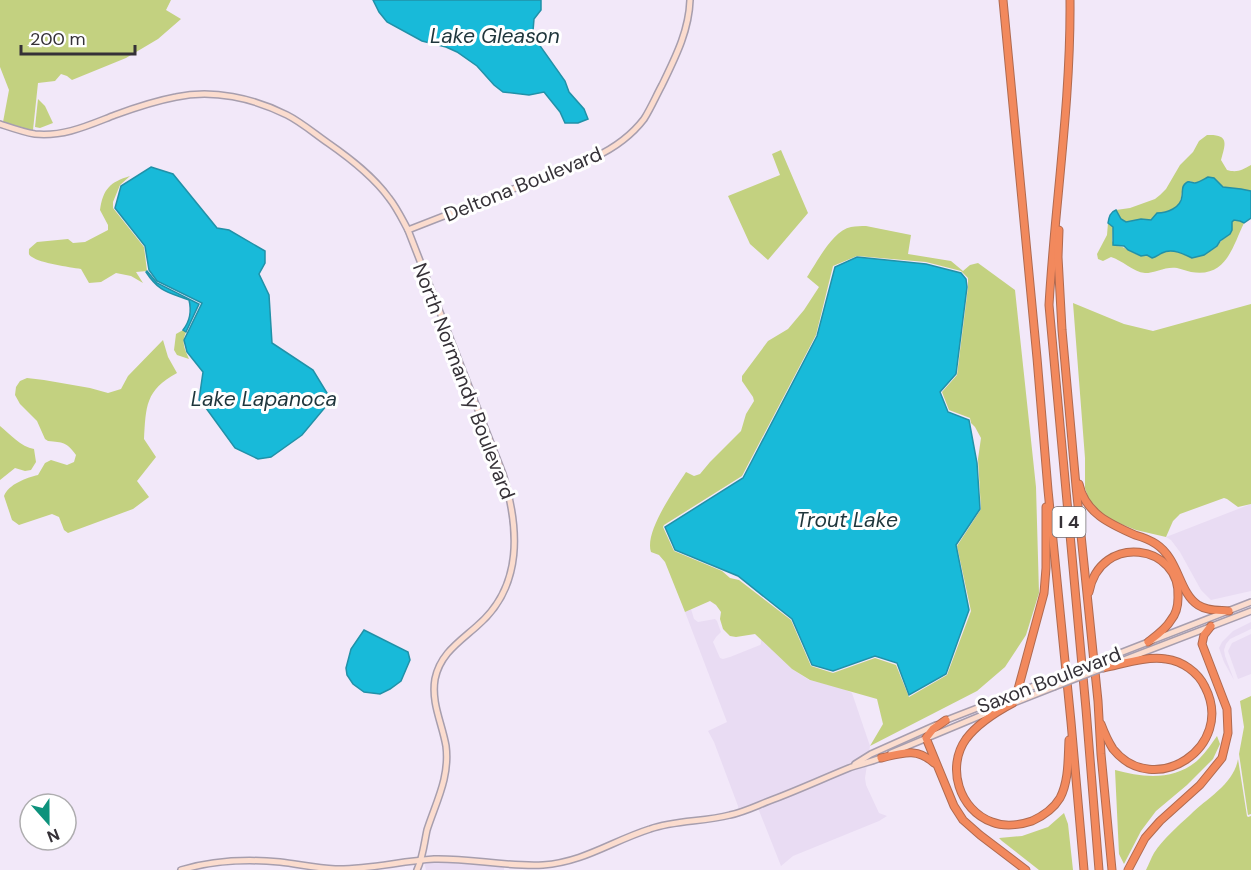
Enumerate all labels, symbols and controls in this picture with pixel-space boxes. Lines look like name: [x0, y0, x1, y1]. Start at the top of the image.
scale bar: [21, 18, 135, 56]
water label: Lake Gleason: [430, 22, 560, 50]
text: 200 m: [30, 27, 86, 51]
street label: Deltona Boulevard: [440, 140, 606, 228]
street label: North Normandy Boulevard: [407, 259, 521, 503]
water label: Lake Lapanoca: [191, 385, 337, 413]
water label: Trout Lake: [796, 506, 898, 534]
road number: I 4: [1052, 507, 1086, 537]
street label: Saxon Boulevard: [973, 641, 1125, 719]
north arrow: [18, 792, 78, 852]
text: N: [44, 824, 62, 847]

